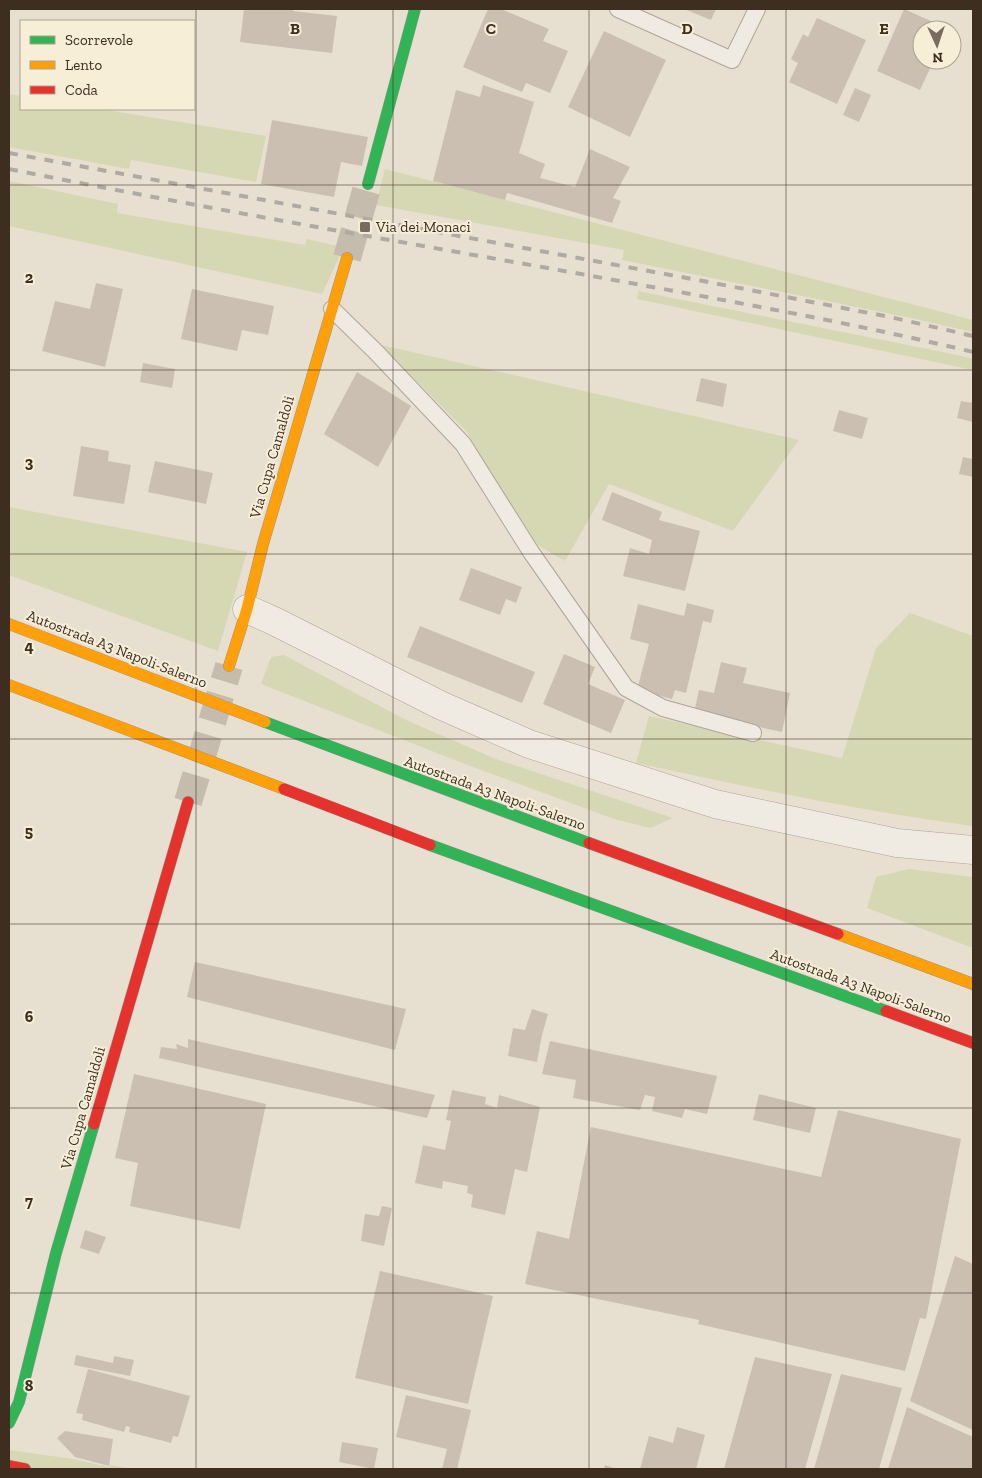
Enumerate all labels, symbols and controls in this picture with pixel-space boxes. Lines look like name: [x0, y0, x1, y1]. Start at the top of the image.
text: B: [290, 19, 300, 38]
text: C: [486, 19, 496, 38]
text: D: [681, 19, 693, 38]
text: E: [879, 19, 889, 38]
legend: [20, 20, 195, 110]
north arrow: [912, 20, 962, 70]
text: Scorrevole: [65, 31, 133, 49]
text: N: [932, 49, 943, 66]
text: Lento: [65, 56, 102, 74]
text: Coda: [65, 81, 98, 99]
place label: Via dei Monaci: [375, 218, 471, 236]
marker: Via dei Monaci: [358, 220, 372, 234]
text: 2: [25, 268, 34, 287]
street label: Via Cupa Camaldoli: [246, 394, 298, 521]
text: 3: [25, 453, 34, 472]
street label: Autostrada A3 Napoli-Salerno: [24, 606, 210, 692]
text: 4: [24, 637, 34, 656]
street label: Autostrada A3 Napoli-Salerno: [402, 752, 588, 834]
text: 5: [25, 822, 33, 841]
street label: Autostrada A3 Napoli-Salerno: [768, 945, 954, 1027]
text: 6: [25, 1007, 34, 1026]
street label: Via Cupa Camaldoli: [57, 1045, 109, 1172]
text: 7: [25, 1192, 33, 1211]
text: 8: [25, 1376, 34, 1395]

